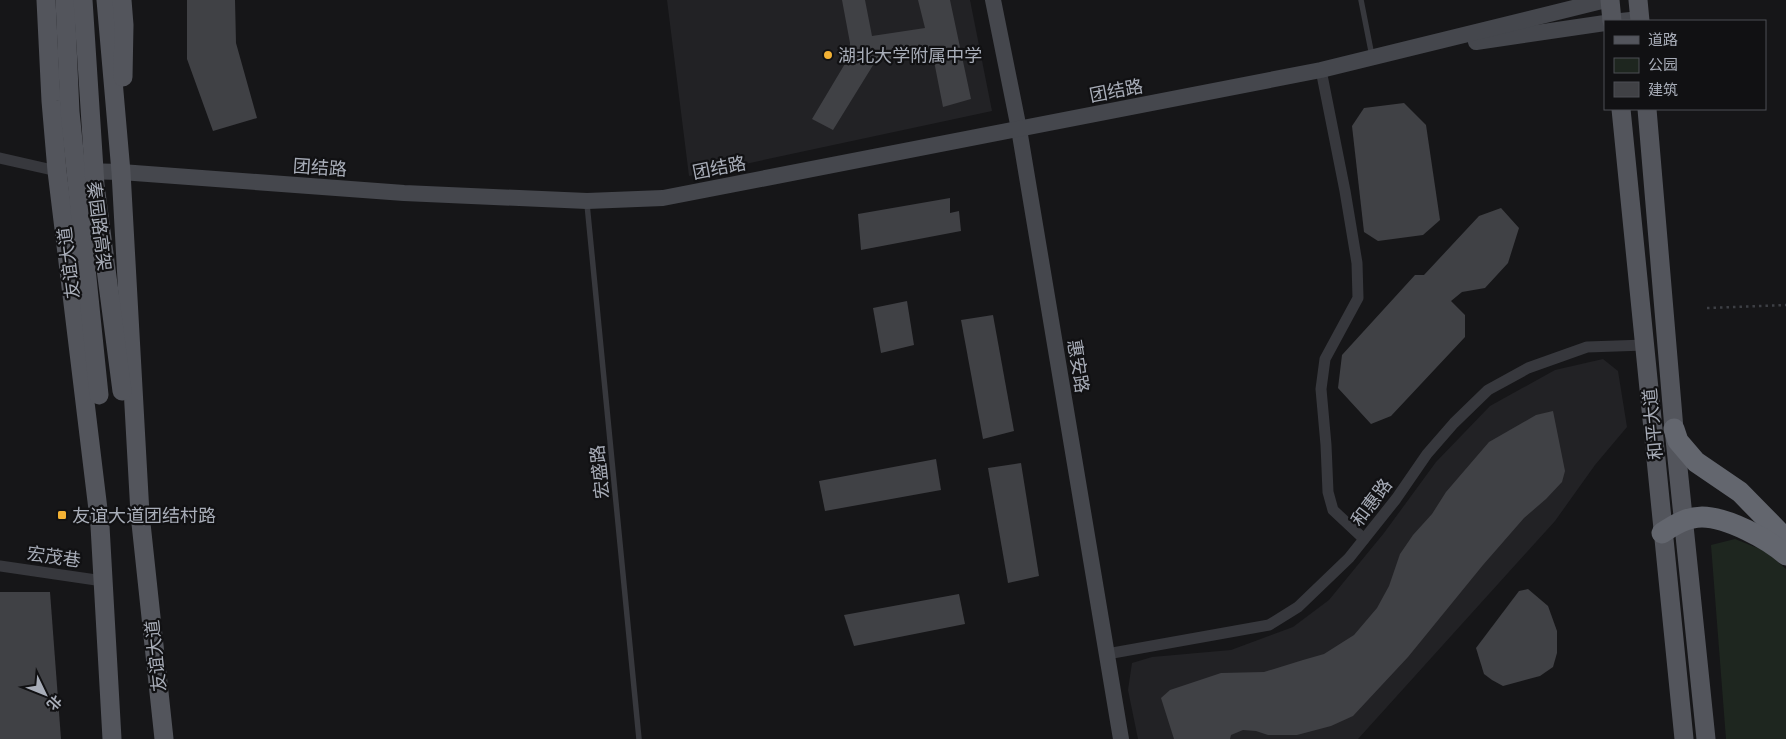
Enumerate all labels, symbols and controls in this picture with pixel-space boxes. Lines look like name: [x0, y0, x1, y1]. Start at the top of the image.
legend: [1604, 20, 1766, 110]
text: 道路: [1648, 29, 1678, 50]
place label: 湖北大学附属中学: [838, 43, 982, 67]
marker: 湖北大学附属中学: [822, 49, 834, 61]
text: 公园: [1648, 54, 1678, 75]
street label: 团结路: [1087, 73, 1145, 107]
text: 建筑: [1648, 79, 1678, 100]
street label: 团结路: [690, 150, 748, 184]
street label: 团结路: [292, 153, 348, 181]
street label: 秦园路高架: [83, 180, 117, 272]
street label: 友谊大道: [52, 226, 84, 300]
street label: 惠安路: [1063, 337, 1095, 395]
street label: 和平大道: [1637, 387, 1667, 461]
street label: 宏盛路: [584, 444, 614, 500]
street label: 和惠路: [1345, 473, 1397, 531]
place label: 友谊大道团结村路: [72, 503, 216, 527]
marker: 友谊大道团结村路: [56, 509, 68, 521]
street label: 宏茂巷: [26, 540, 82, 572]
street label: 友谊大道: [139, 619, 171, 693]
north arrow: [20, 669, 70, 719]
text: 北: [43, 692, 67, 715]

